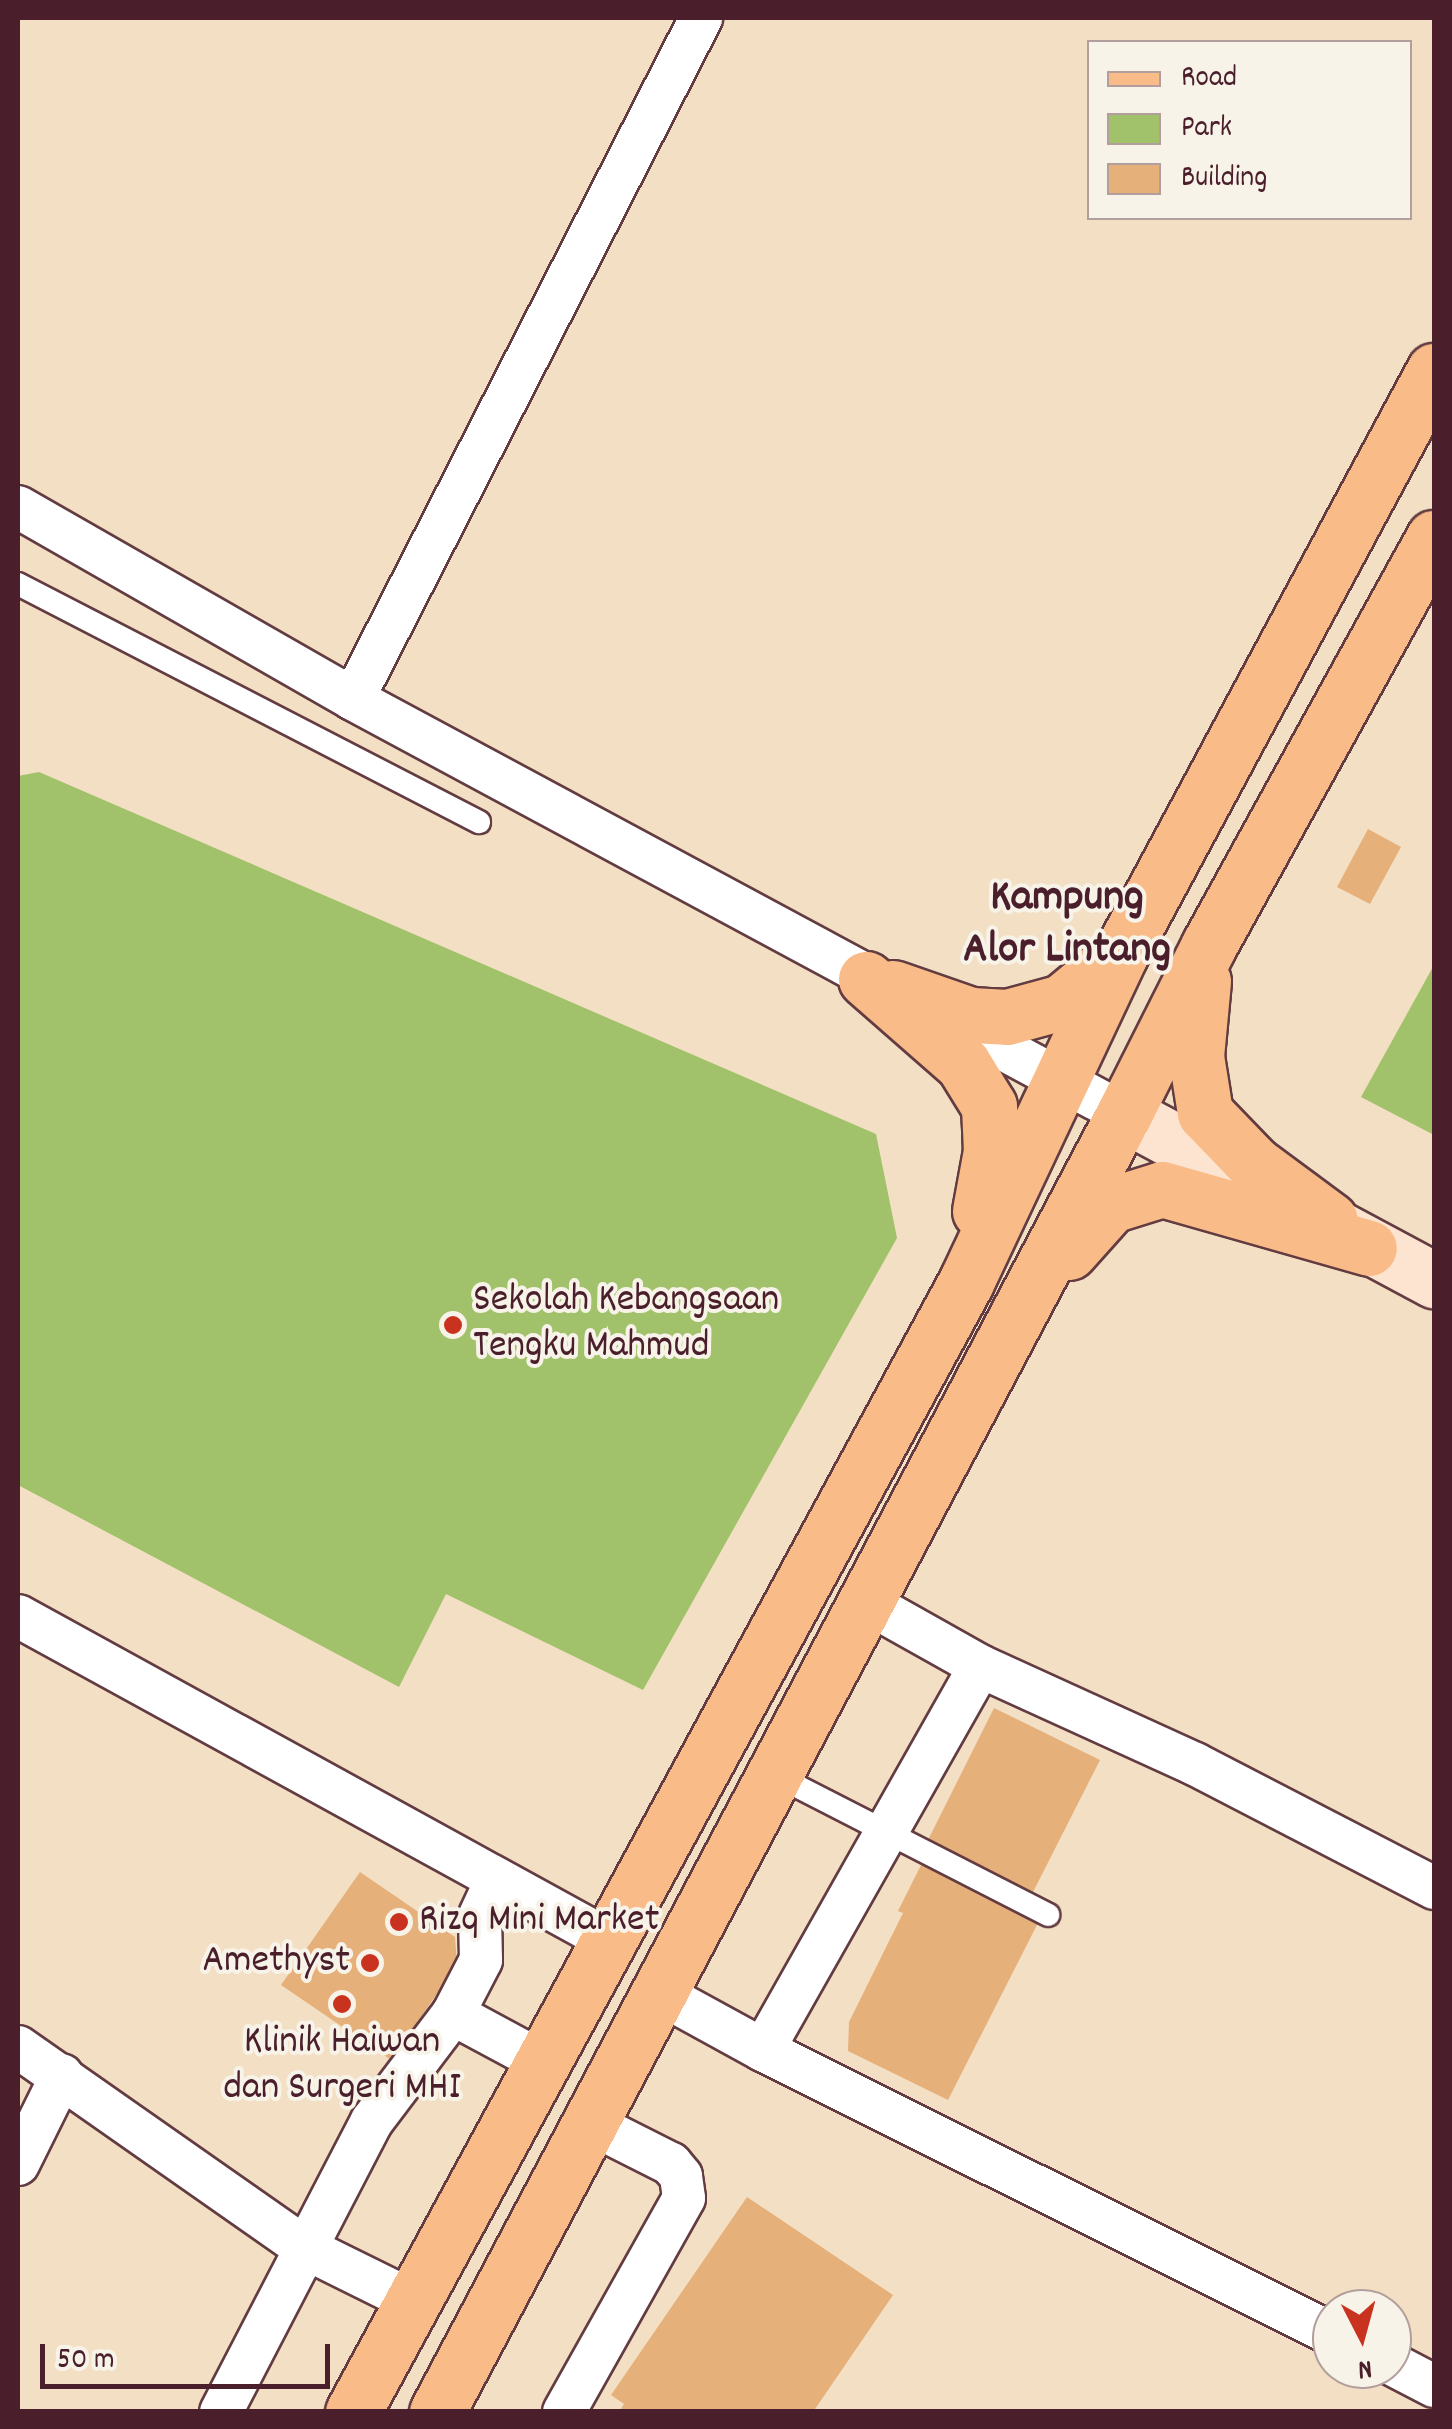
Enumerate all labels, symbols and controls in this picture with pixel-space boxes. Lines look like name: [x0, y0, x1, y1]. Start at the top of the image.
legend: [1087, 40, 1412, 220]
text: Road: [1181, 58, 1237, 101]
text: Park: [1181, 108, 1232, 151]
text: Building: [1181, 158, 1267, 201]
district label: Kampung Alor Lintang: [963, 873, 1171, 979]
place label: Sekolah Kebangsaan Tengku Mahmud: [473, 1278, 779, 1372]
marker: Sekolah Kebangsaan Tengku Mahmud: [442, 1314, 464, 1336]
place label: Rizq Mini Market: [419, 1898, 659, 1946]
marker: Rizq Mini Market: [388, 1911, 410, 1933]
place label: Amethyst: [202, 1939, 350, 1987]
marker: Amethyst: [359, 1952, 381, 1974]
marker: Klinik Haiwan dan Surgeri MHI: [331, 1993, 353, 2015]
place label: Klinik Haiwan dan Surgeri MHI: [223, 2020, 461, 2114]
north arrow: [1312, 2289, 1412, 2389]
scale bar: [45, 2324, 335, 2386]
text: 50 m: [57, 2340, 115, 2383]
text: N: [1356, 2346, 1374, 2387]

